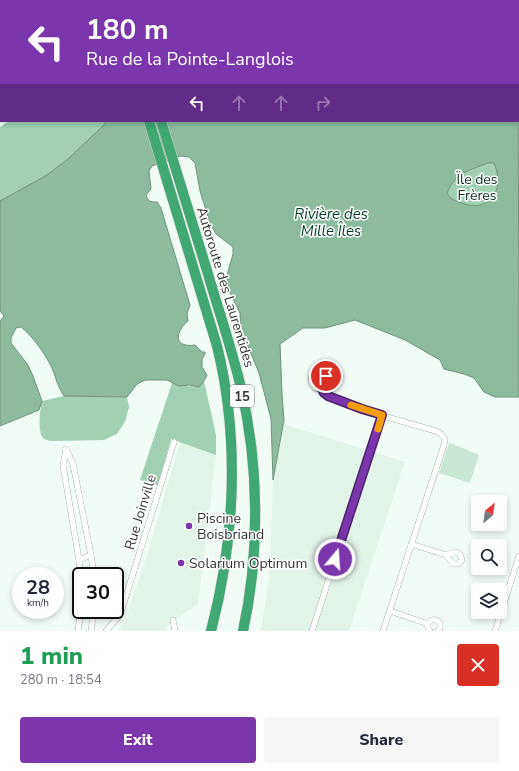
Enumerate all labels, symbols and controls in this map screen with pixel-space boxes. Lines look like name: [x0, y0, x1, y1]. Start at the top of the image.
text: 180 m: [86, 11, 169, 49]
icon: left: [20, 16, 72, 68]
text: Rue de la Pointe-Langlois: [86, 47, 294, 71]
icon: left: [186, 92, 208, 114]
icon: ahead: [228, 92, 250, 114]
icon: ahead: [270, 92, 292, 114]
icon: right: [312, 92, 334, 114]
park label: Ïle des Frères: [455, 170, 498, 205]
water label: Rivière des Mille Îles: [294, 204, 368, 241]
street label: Autoroute des Laurentides: [192, 205, 259, 370]
pin: [309, 359, 343, 393]
icon: arrive: [315, 365, 337, 387]
road number: 15: [230, 385, 254, 407]
street label: Rue Joinville: [120, 472, 161, 552]
north arrow: [471, 495, 507, 531]
map controls: [471, 495, 507, 619]
place label: Piscine Boisbriand: [197, 509, 264, 544]
marker: Piscine Boisbriand: [184, 521, 194, 531]
position arrow: [314, 538, 356, 580]
button: search: [471, 539, 507, 575]
place label: Solarium Optimum: [189, 554, 307, 573]
marker: Solarium Optimum: [176, 558, 186, 568]
speed limit sign: 30: [72, 567, 124, 619]
text: 28: [26, 574, 50, 601]
button: layers: [471, 583, 507, 619]
text: km/h: [27, 596, 49, 610]
text: 1 min: [20, 640, 83, 672]
button: close: [457, 644, 499, 686]
text: 280 m · 18:54: [20, 671, 102, 689]
button: Exit: [20, 717, 256, 763]
button: Share: [264, 717, 499, 763]

